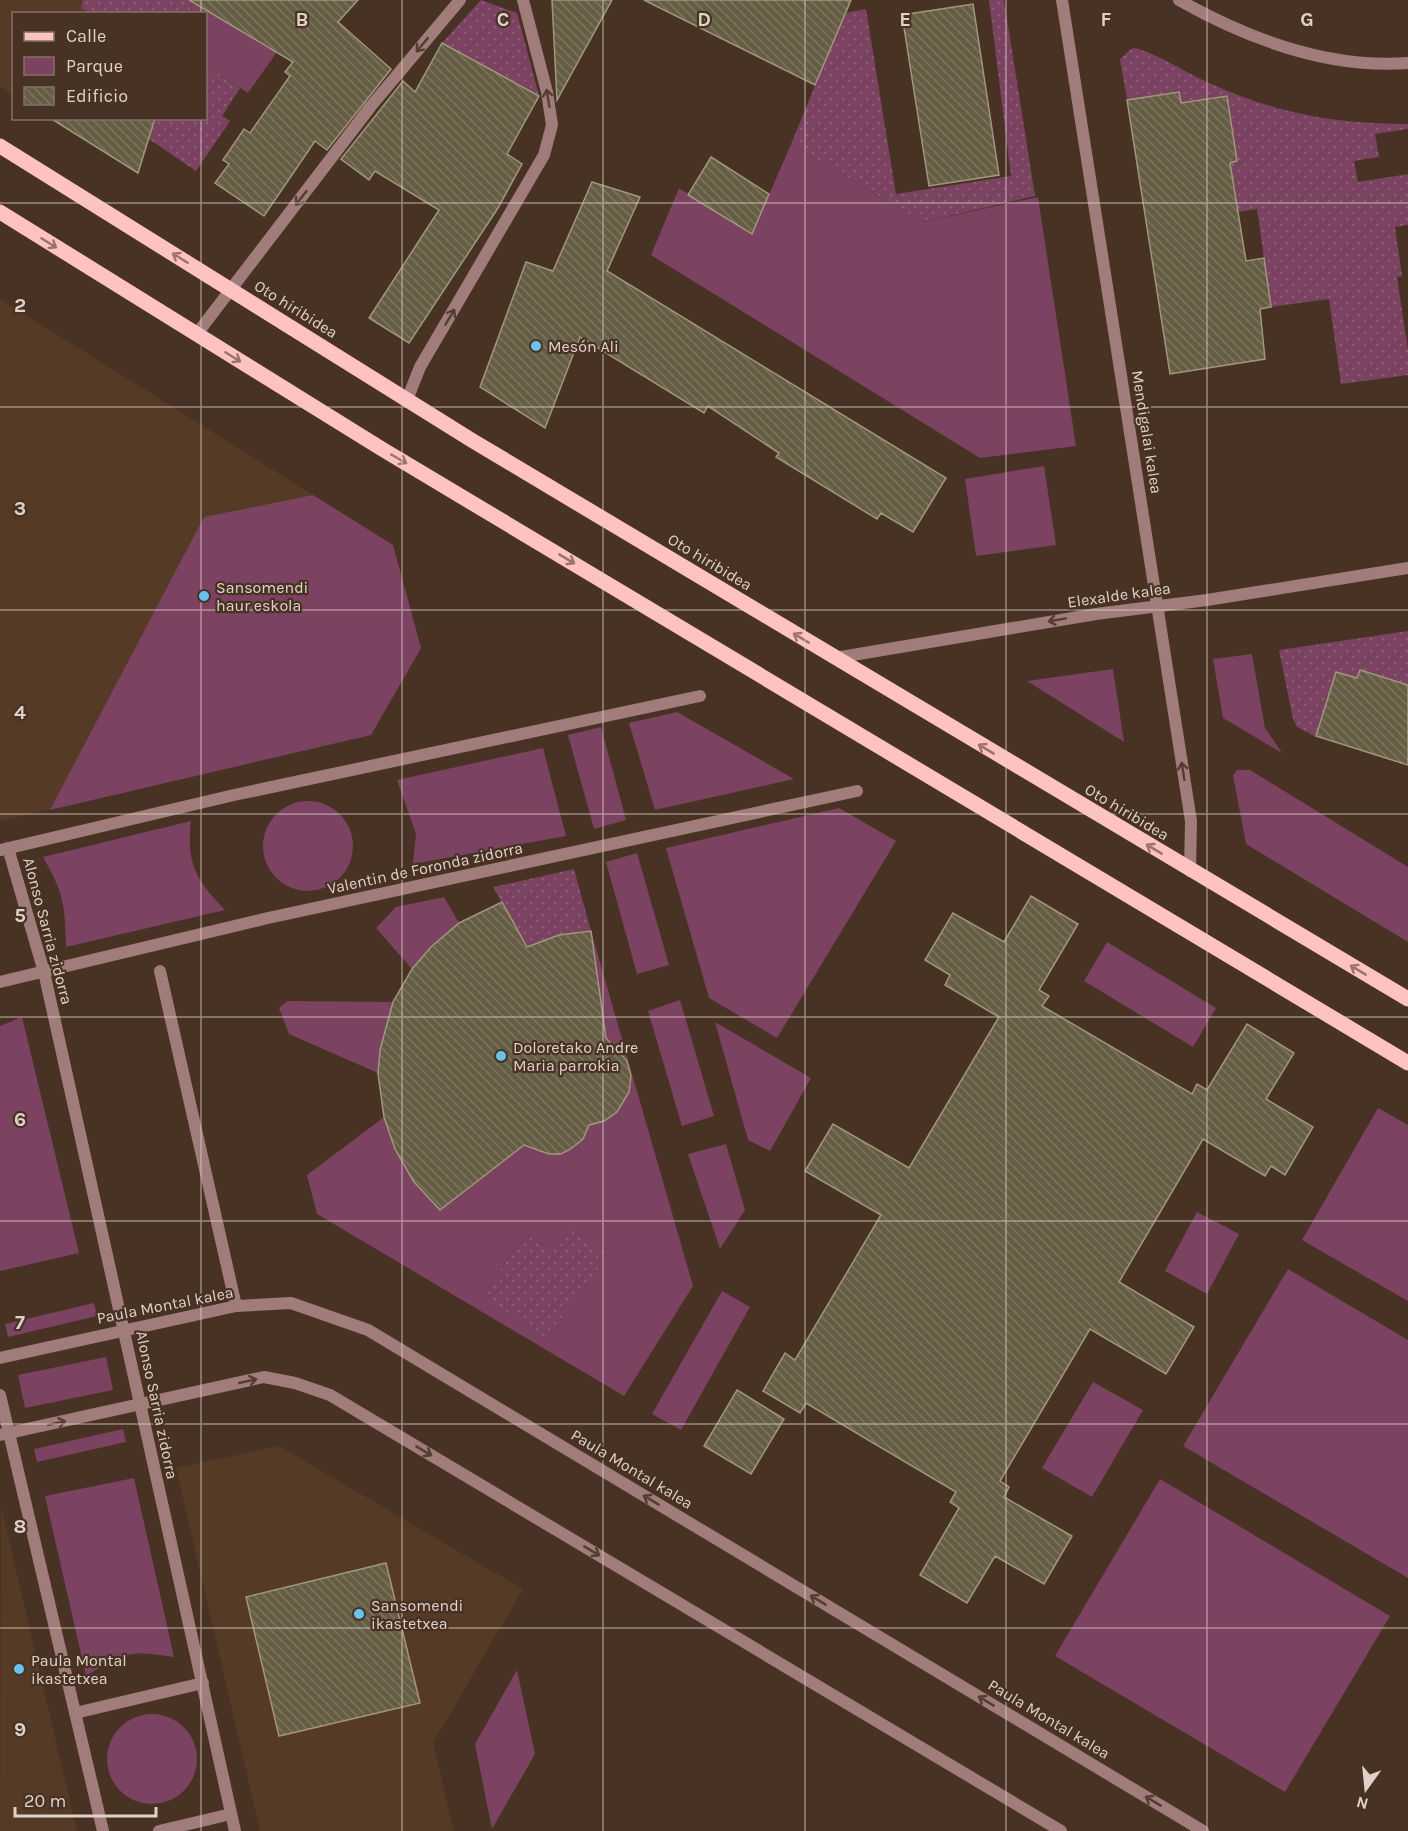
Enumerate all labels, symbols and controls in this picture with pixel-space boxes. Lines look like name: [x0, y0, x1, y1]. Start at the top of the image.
text: B: [296, 8, 308, 31]
text: C: [497, 8, 509, 31]
text: D: [697, 8, 711, 31]
text: E: [899, 8, 911, 31]
text: F: [1101, 8, 1112, 31]
text: G: [1300, 8, 1314, 31]
legend: [12, 12, 207, 120]
text: Calle: [66, 25, 106, 47]
one-way arrow: [416, 37, 429, 53]
text: Parque: [66, 55, 123, 77]
text: Edificio: [66, 85, 128, 107]
one-way arrow: [542, 88, 553, 108]
one-way arrow: [294, 189, 307, 205]
one-way arrow: [41, 237, 58, 250]
one-way arrow: [172, 252, 189, 265]
street label: Oto hiribidea: [251, 276, 341, 342]
text: 2: [14, 294, 26, 317]
one-way arrow: [444, 309, 456, 326]
place label: Mesón Ali: [548, 337, 619, 356]
marker: Mesón Ali: [529, 339, 543, 353]
one-way arrow: [224, 352, 241, 364]
street label: Mendigalai kalea: [1128, 369, 1166, 495]
one-way arrow: [390, 453, 407, 465]
text: 3: [14, 497, 26, 520]
street label: Oto hiribidea: [665, 529, 755, 595]
one-way arrow: [558, 554, 575, 566]
place label: Sansomendi haur eskola: [216, 578, 308, 615]
street label: Elexalde kalea: [1066, 578, 1172, 612]
marker: Sansomendi haur eskola: [197, 589, 211, 603]
one-way arrow: [1048, 615, 1068, 626]
one-way arrow: [793, 631, 810, 643]
text: 4: [14, 701, 26, 724]
one-way arrow: [978, 742, 995, 754]
one-way arrow: [1177, 761, 1188, 781]
street label: Oto hiribidea: [1082, 779, 1172, 845]
street label: Valentin de Foronda zidorra: [326, 838, 524, 898]
one-way arrow: [1146, 843, 1163, 855]
street label: Alonso Sarria zidorra: [19, 855, 77, 1007]
text: 5: [14, 904, 26, 927]
one-way arrow: [1350, 963, 1367, 975]
place label: Doloretako Andre Maria parrokia: [513, 1038, 638, 1075]
marker: Doloretako Andre Maria parrokia: [494, 1049, 508, 1063]
text: 6: [14, 1108, 26, 1131]
street label: Paula Montal kalea: [95, 1282, 235, 1328]
text: 7: [15, 1311, 25, 1334]
street label: Alonso Sarria zidorra: [132, 1329, 182, 1481]
one-way arrow: [238, 1374, 257, 1386]
one-way arrow: [48, 1416, 67, 1428]
street label: Paula Montal kalea: [568, 1425, 696, 1513]
one-way arrow: [415, 1446, 432, 1458]
one-way arrow: [643, 1494, 660, 1506]
text: 8: [14, 1515, 26, 1538]
one-way arrow: [583, 1546, 600, 1558]
one-way arrow: [810, 1594, 827, 1606]
place label: Sansomendi ikastetxea: [371, 1596, 463, 1633]
marker: Sansomendi ikastetxea: [352, 1607, 366, 1621]
place label: Paula Montal ikastetxea: [31, 1651, 127, 1688]
marker: Paula Montal ikastetxea: [12, 1662, 26, 1676]
street label: Paula Montal kalea: [985, 1675, 1113, 1763]
one-way arrow: [978, 1694, 995, 1706]
text: 9: [14, 1718, 26, 1741]
north arrow: [1336, 1759, 1396, 1819]
scale bar: [15, 1780, 156, 1818]
text: 20 m: [24, 1790, 66, 1812]
text: N: [1354, 1792, 1370, 1814]
one-way arrow: [1145, 1795, 1162, 1807]

